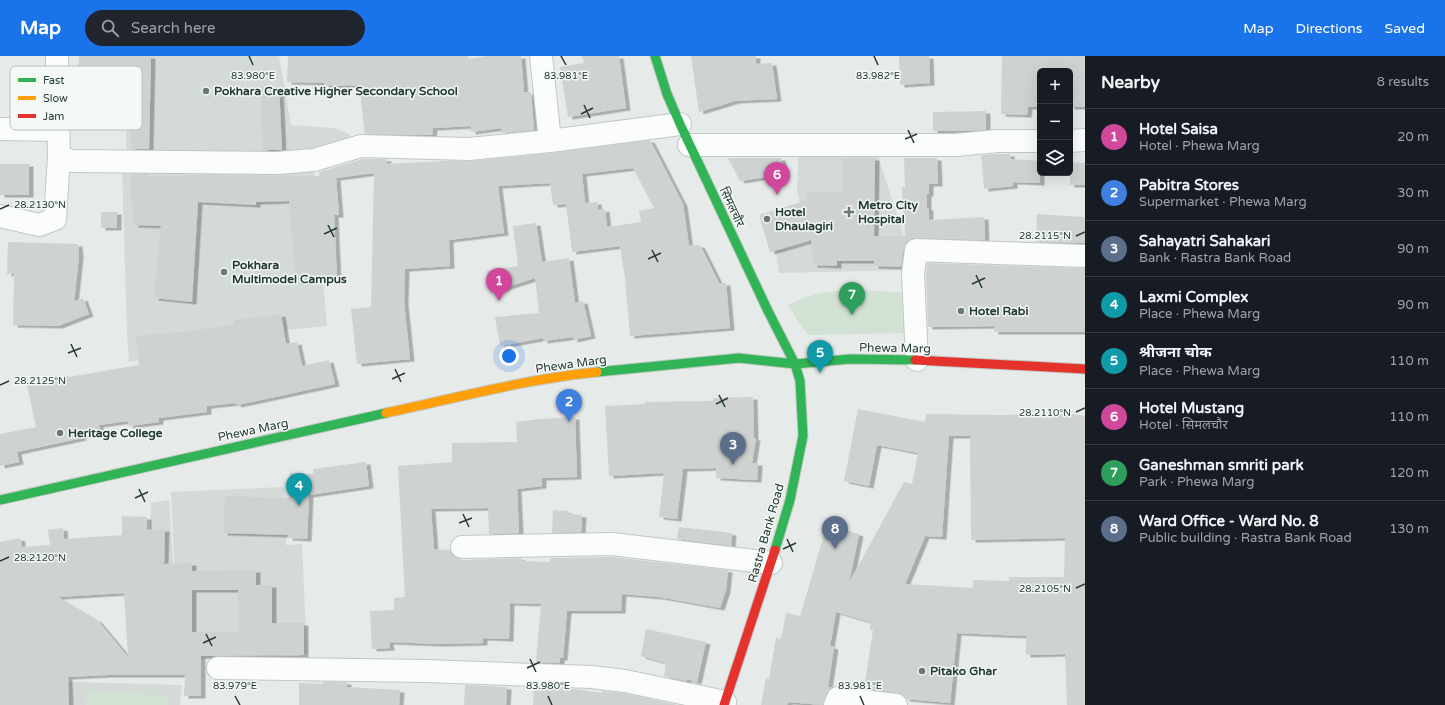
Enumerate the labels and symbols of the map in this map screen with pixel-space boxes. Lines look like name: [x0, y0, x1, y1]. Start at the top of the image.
legend: [10, 66, 142, 130]
text: 83.980°E: [231, 70, 275, 82]
text: 83.981°E: [544, 70, 588, 82]
text: 83.982°E: [856, 70, 900, 82]
text: Fast: [43, 74, 64, 87]
place label: Pokhara Creative Higher Secondary School: [214, 84, 458, 99]
marker: Pokhara Creative Higher Secondary School: [201, 86, 211, 96]
text: Slow: [43, 92, 68, 105]
text: Jam: [43, 110, 64, 123]
pin: 6: [764, 162, 790, 195]
street label: सिमलचौर: [717, 185, 749, 230]
place label: Metro City Hospital: [858, 198, 918, 227]
text: 28.2130°N: [14, 199, 66, 211]
place label: Hotel Dhaulagiri: [775, 205, 833, 234]
marker: Metro City Hospital: [843, 206, 855, 218]
marker: Hotel Dhaulagiri: [762, 214, 772, 224]
text: 28.2115°N: [1019, 230, 1071, 242]
place label: Pokhara Multimodel Campus: [232, 258, 347, 287]
marker: Pokhara Multimodel Campus: [219, 267, 229, 277]
pin: 1: [486, 268, 512, 301]
pin: 7: [839, 282, 865, 315]
place label: Hotel Rabi: [969, 304, 1028, 318]
marker: Hotel Rabi: [956, 306, 966, 316]
pin: 5: [807, 340, 833, 373]
street label: Phewa Marg: [859, 340, 931, 356]
your location: [499, 346, 519, 366]
street label: Phewa Marg: [535, 352, 607, 376]
text: 28.2125°N: [14, 375, 66, 387]
pin: 2: [556, 389, 582, 422]
text: 28.2110°N: [1019, 407, 1071, 419]
street label: Phewa Marg: [216, 416, 290, 444]
place label: Heritage College: [68, 426, 163, 441]
marker: Heritage College: [55, 428, 65, 438]
pin: 3: [720, 432, 746, 465]
pin: 4: [286, 473, 312, 506]
street label: Rastra Bank Road: [745, 482, 787, 584]
pin: 8: [822, 516, 848, 549]
text: 28.2120°N: [14, 552, 66, 564]
text: 28.2105°N: [1019, 583, 1071, 595]
place label: Pitako Ghar: [930, 664, 997, 678]
marker: Pitako Ghar: [917, 666, 927, 676]
text: 83.979°E: [213, 680, 257, 692]
text: 83.980°E: [526, 680, 570, 692]
text: 83.981°E: [838, 680, 882, 692]

